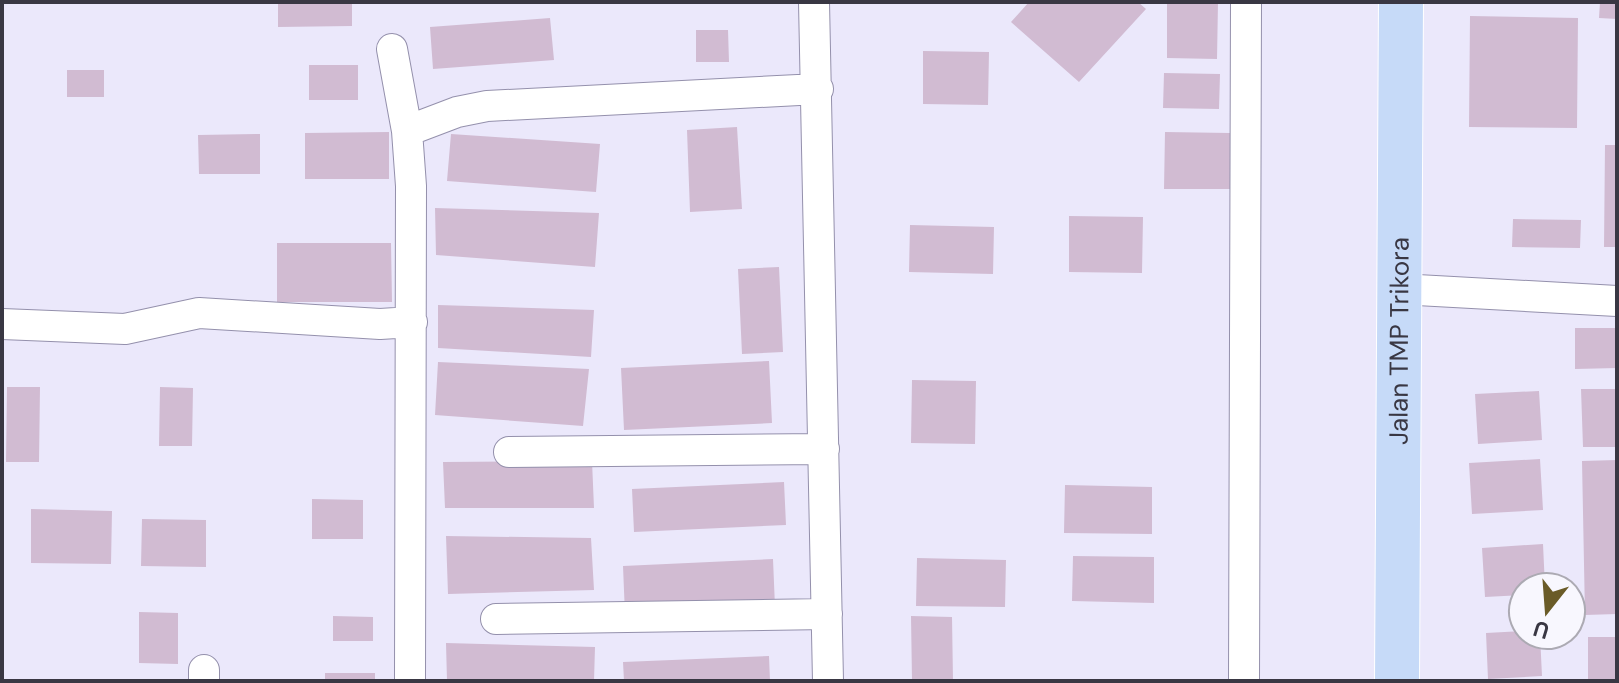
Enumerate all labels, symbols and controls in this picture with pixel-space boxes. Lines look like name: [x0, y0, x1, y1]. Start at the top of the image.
street label: Jalan TMP Trikora: [1381, 237, 1417, 445]
north arrow: [1507, 571, 1587, 651]
text: U: [1530, 614, 1553, 646]

